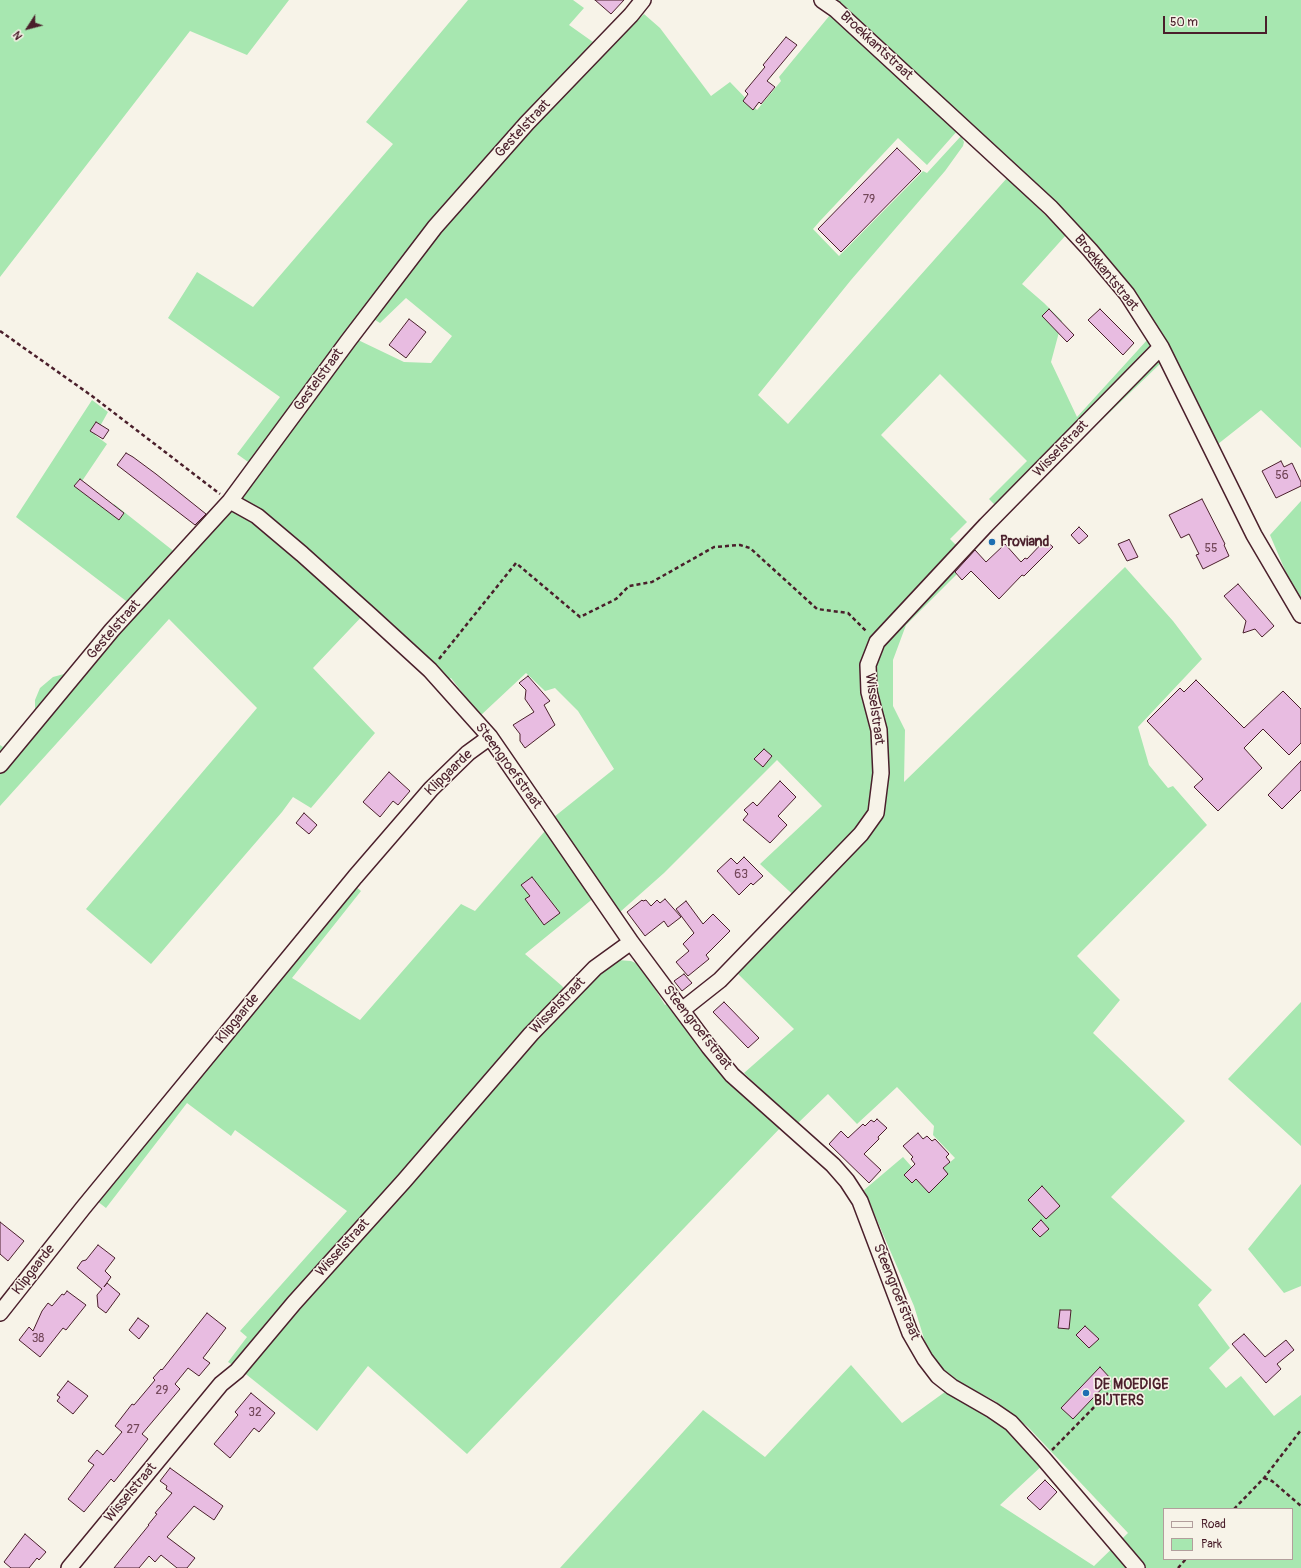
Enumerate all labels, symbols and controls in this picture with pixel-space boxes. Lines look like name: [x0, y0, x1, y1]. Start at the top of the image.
north arrow: [8, 8, 48, 48]
street label: Broekkantstraat: [836, 8, 916, 84]
scale bar: [1165, 8, 1269, 34]
text: 50 m: [1170, 15, 1198, 30]
text: N: [10, 29, 25, 42]
street label: Gestelstraat: [492, 96, 554, 162]
house number: 79: [863, 193, 875, 207]
street label: Broekkantstraat: [1070, 231, 1142, 315]
street label: Gestelstraat: [291, 345, 347, 415]
street label: Wisselstraat: [1030, 417, 1092, 481]
house number: 56: [1275, 469, 1289, 483]
place label: Proviand: [1000, 534, 1049, 550]
marker: Proviand: [987, 537, 997, 547]
house number: 55: [1204, 542, 1218, 556]
street label: Gestelstraat: [84, 597, 144, 663]
street label: Wisselstraat: [861, 672, 887, 746]
street label: Steengroefstraat: [471, 720, 545, 812]
street label: Klipgaarde: [422, 746, 476, 800]
house number: 63: [734, 868, 748, 882]
street label: Wisselstraat: [527, 974, 589, 1038]
street label: Steengroefstraat: [659, 983, 735, 1073]
street label: Klipgaarde: [213, 991, 263, 1047]
street label: Wisselstraat: [313, 1216, 373, 1280]
street label: Klipgaarde: [9, 1241, 59, 1299]
street label: Steengroefstraat: [869, 1241, 923, 1343]
house number: 38: [32, 1332, 44, 1346]
place label: DE MOEDIGE BIJTERS: [1094, 1377, 1169, 1410]
house number: 29: [156, 1384, 168, 1398]
marker: DE MOEDIGE BIJTERS: [1081, 1388, 1091, 1398]
house number: 32: [248, 1406, 262, 1420]
house number: 27: [126, 1423, 140, 1437]
street label: Wisselstraat: [101, 1460, 161, 1526]
legend: [1163, 1508, 1293, 1560]
text: Road: [1201, 1517, 1226, 1532]
text: Park: [1201, 1537, 1222, 1552]

